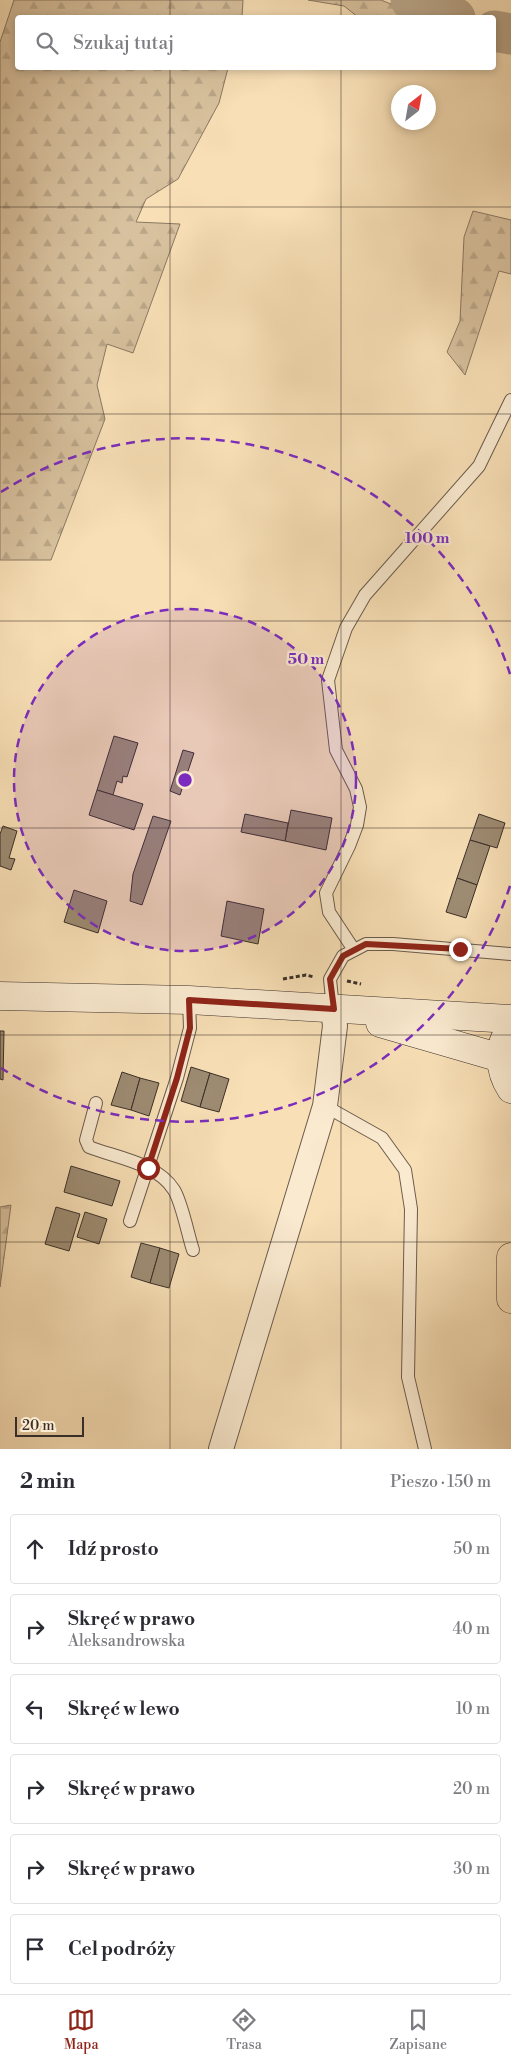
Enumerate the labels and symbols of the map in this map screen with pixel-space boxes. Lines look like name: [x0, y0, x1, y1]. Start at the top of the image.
north arrow: [391, 85, 436, 130]
text: 100 m: [405, 529, 450, 548]
text: 50 m: [288, 650, 324, 669]
centre of rings: [176, 771, 194, 789]
route end: [449, 938, 472, 961]
route start: [137, 1157, 160, 1180]
scale bar: [15, 1414, 84, 1437]

